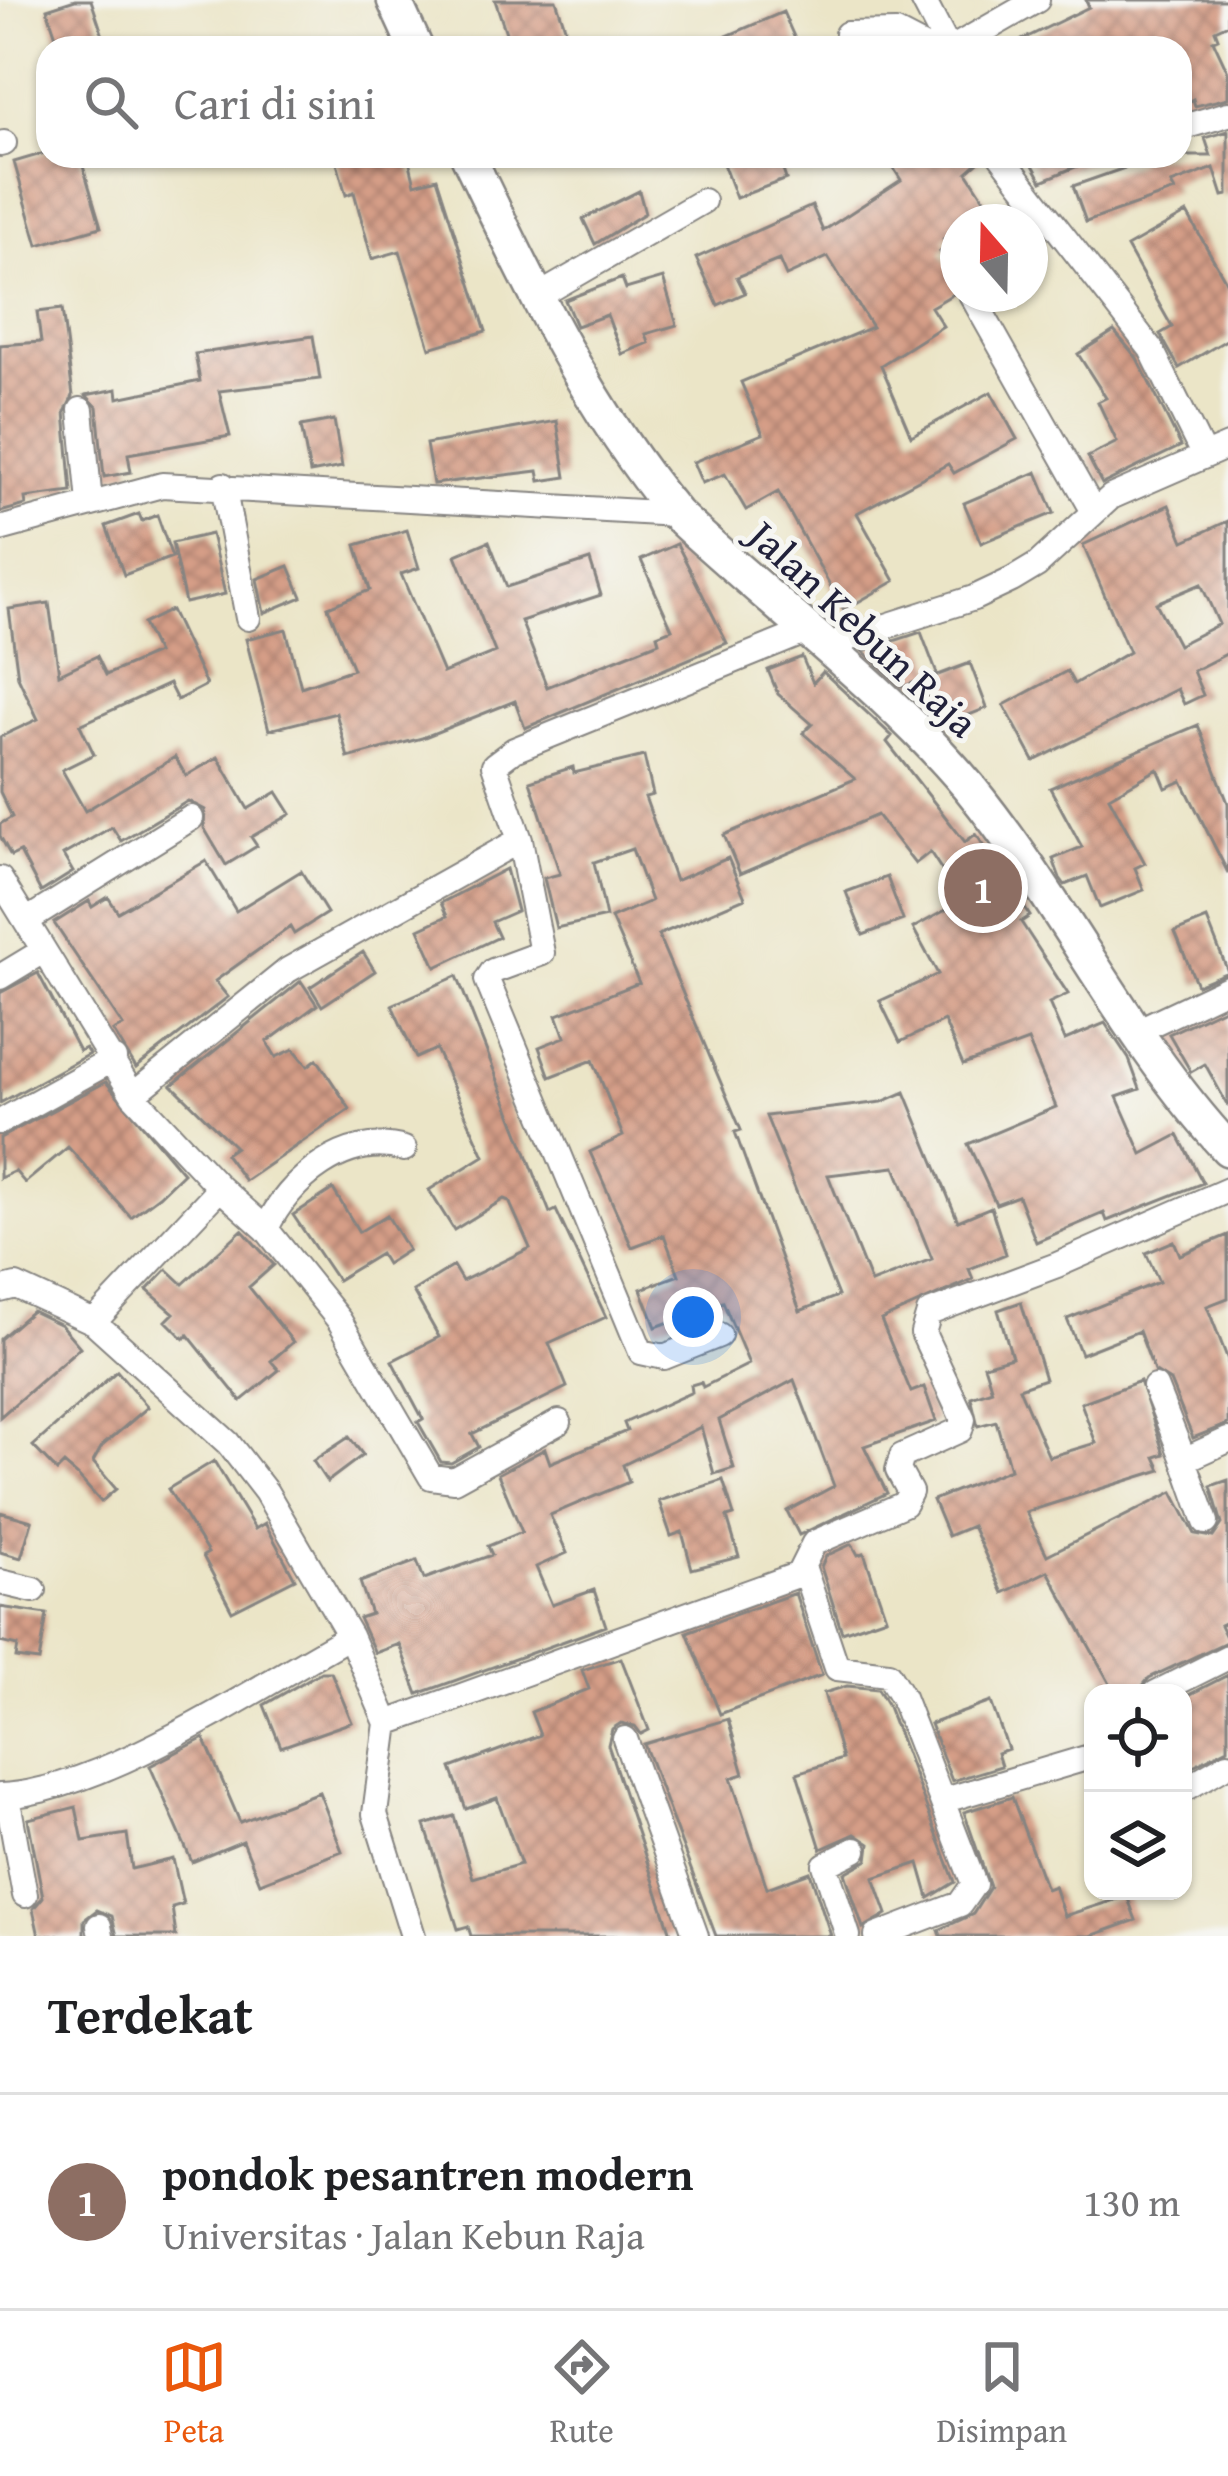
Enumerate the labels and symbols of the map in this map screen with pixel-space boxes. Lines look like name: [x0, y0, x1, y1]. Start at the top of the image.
north arrow: [940, 204, 1048, 312]
street label: Jalan Kebun Raja: [732, 502, 993, 751]
pin: 1: [944, 843, 1022, 933]
your location: [663, 1287, 723, 1347]

